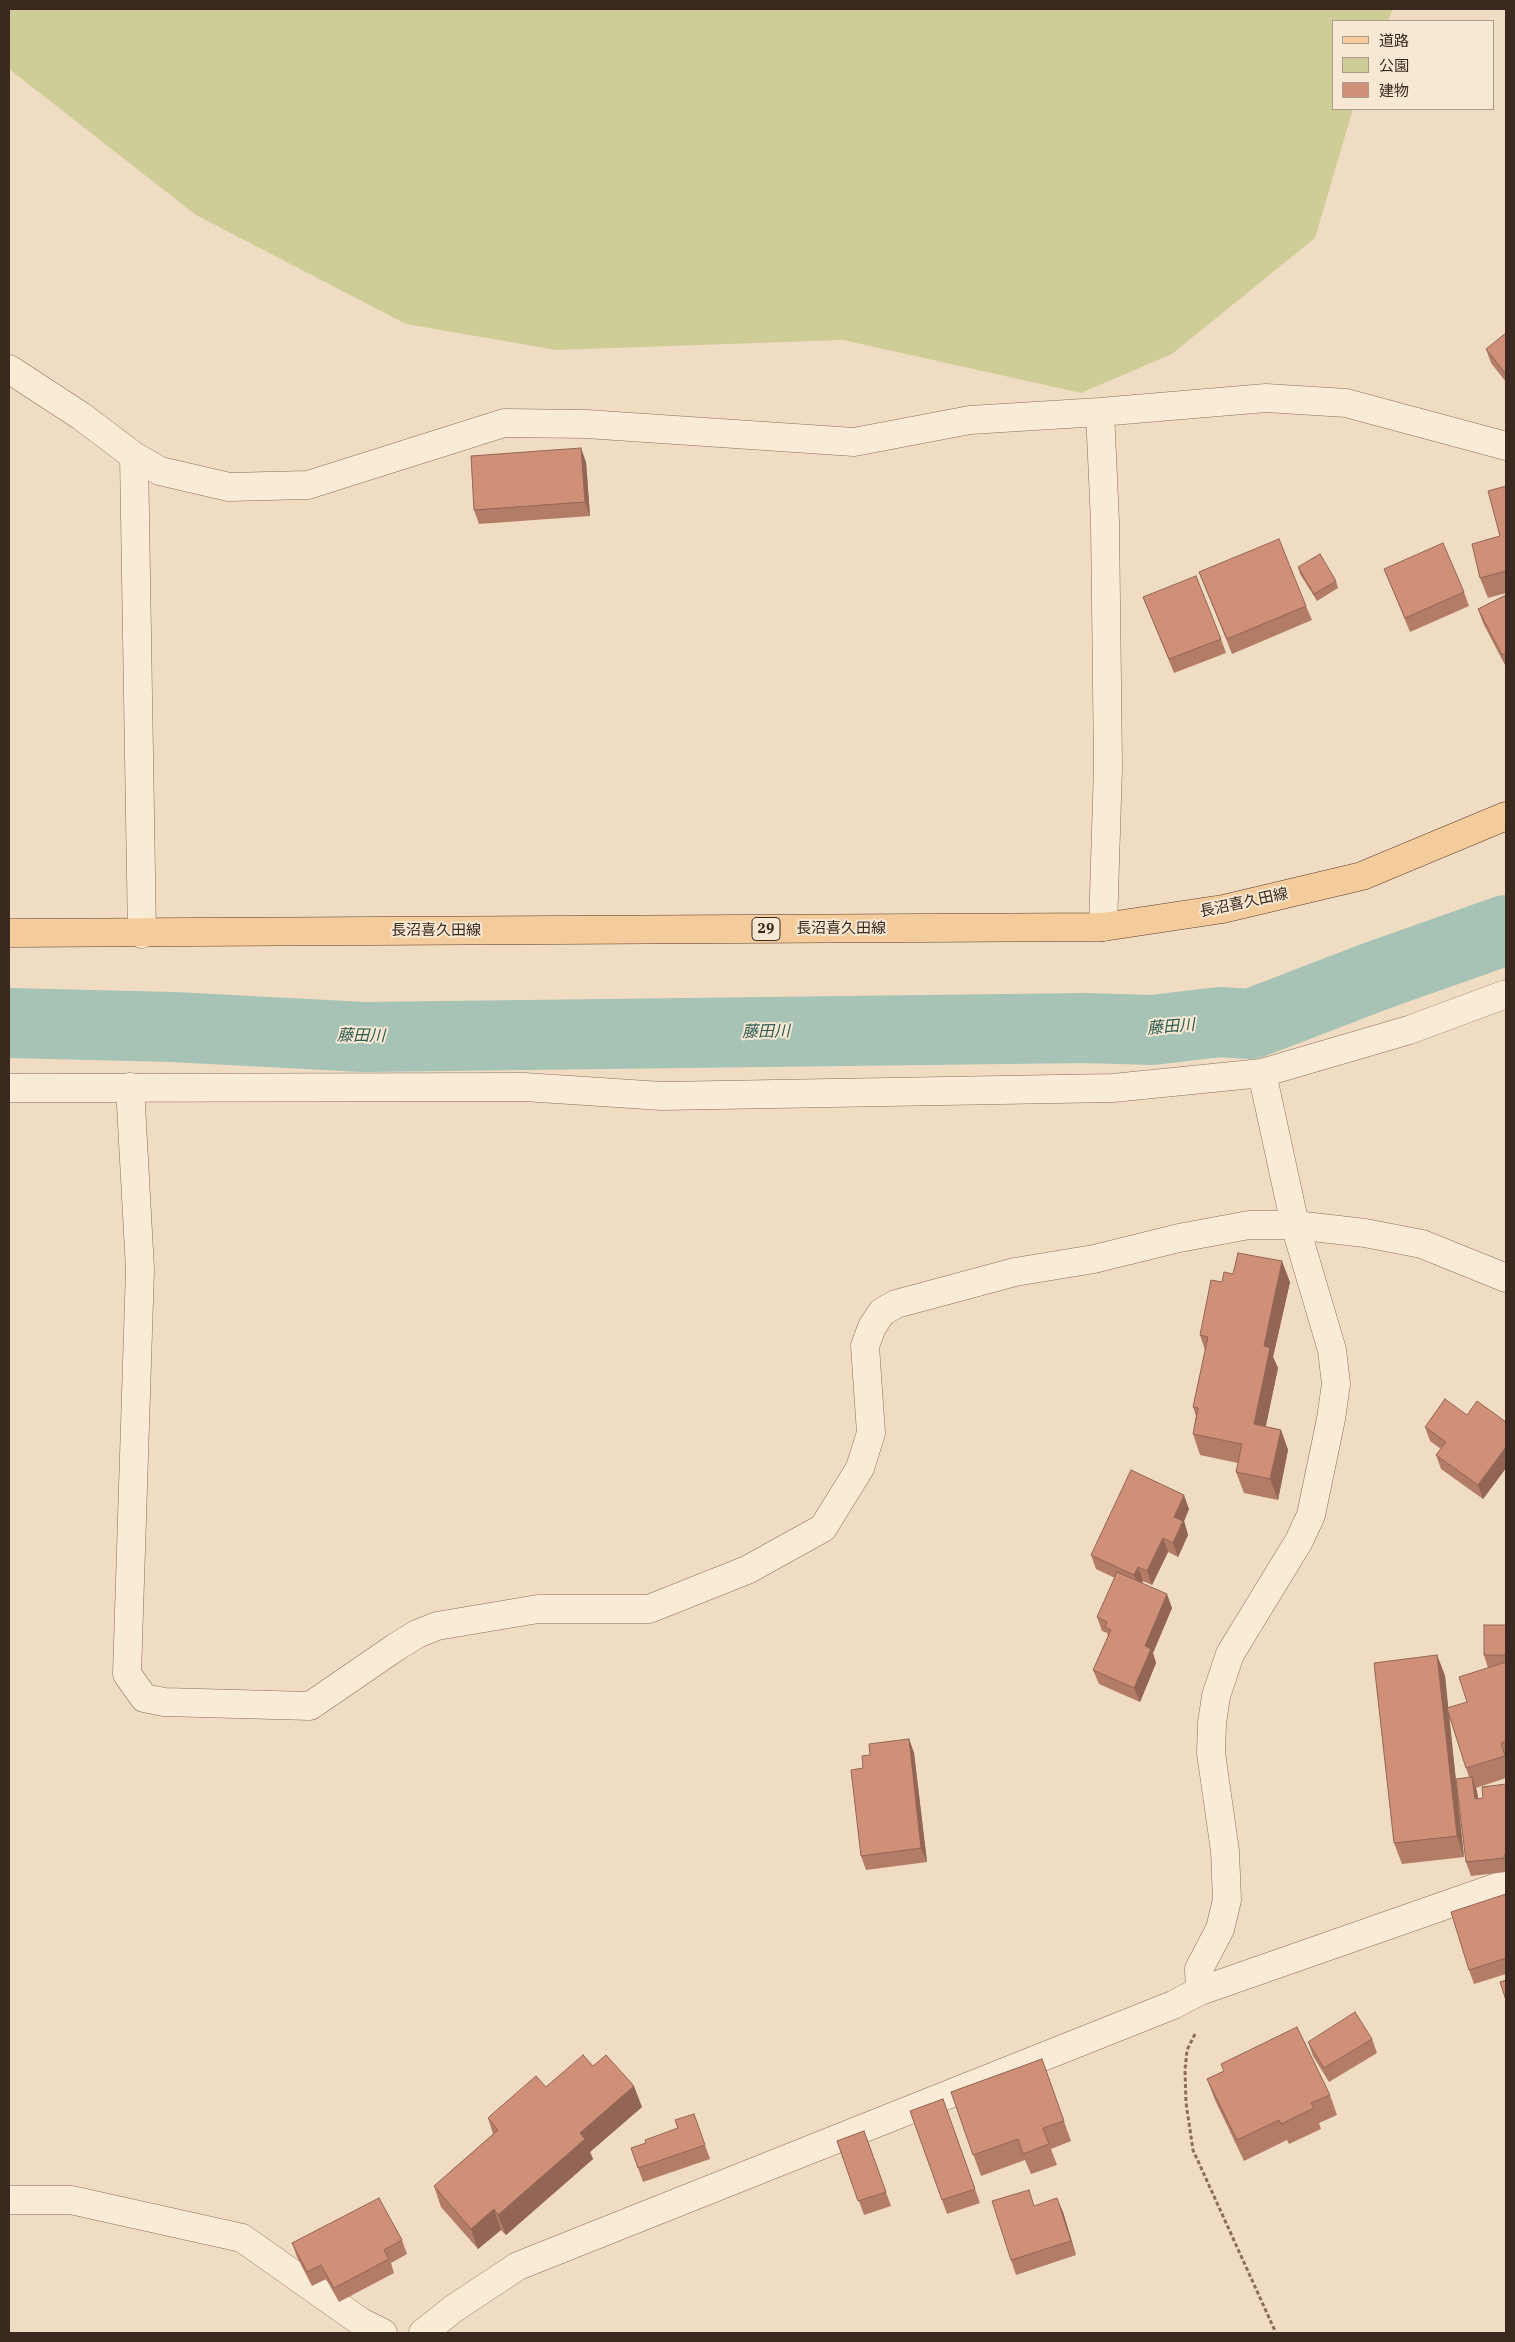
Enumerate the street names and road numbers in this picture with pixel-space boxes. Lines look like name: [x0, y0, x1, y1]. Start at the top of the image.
street label: 長沼喜久田線: [1198, 885, 1290, 921]
road number: 29: [752, 918, 780, 941]
street label: 長沼喜久田線: [796, 920, 886, 938]
street label: 長沼喜久田線: [391, 922, 481, 940]

